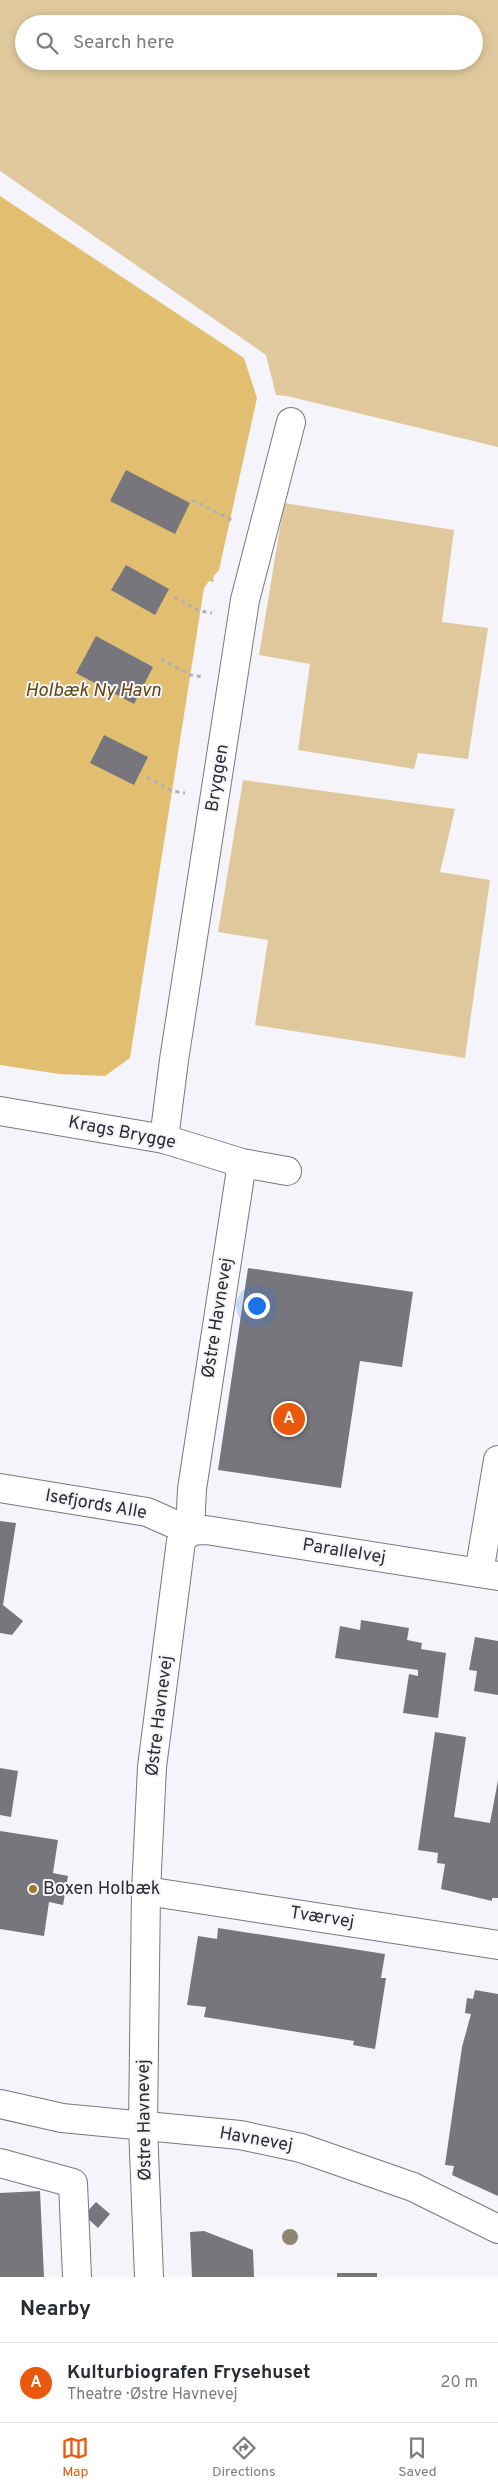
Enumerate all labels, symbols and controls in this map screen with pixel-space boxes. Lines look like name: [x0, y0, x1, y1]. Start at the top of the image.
search box: [15, 15, 483, 70]
icon: search: [33, 29, 61, 57]
text: Search here: [73, 31, 175, 55]
water label: Holbæk Ny Havn: [25, 679, 162, 703]
street label: Bryggen: [201, 742, 235, 814]
street label: Krags Brygge: [66, 1111, 178, 1155]
street label: Østre Havnevej: [197, 1256, 239, 1380]
your location: [244, 1293, 270, 1319]
pin: A: [273, 1400, 305, 1438]
street label: Isefjords Alle: [43, 1485, 149, 1525]
street label: Parallelvej: [301, 1534, 387, 1570]
street label: Østre Havnevej: [141, 1654, 179, 1778]
place label: Boxen Holbæk: [43, 1878, 160, 1901]
marker: Boxen Holbæk: [27, 1883, 39, 1895]
street label: Tværvej: [288, 1902, 356, 1934]
street label: Østre Havnevej: [132, 2059, 158, 2181]
street label: Havnevej: [218, 2122, 294, 2158]
text: Nearby: [20, 2296, 91, 2323]
text: Kulturbiografen Frysehuset: [67, 2361, 311, 2385]
text: A: [30, 2373, 42, 2393]
text: 20 m: [441, 2373, 478, 2393]
text: Theatre · Østre Havnevej: [67, 2385, 238, 2405]
tab: Map: [61, 2434, 89, 2481]
tab: Directions: [212, 2434, 276, 2481]
tab: Saved: [398, 2434, 437, 2481]

